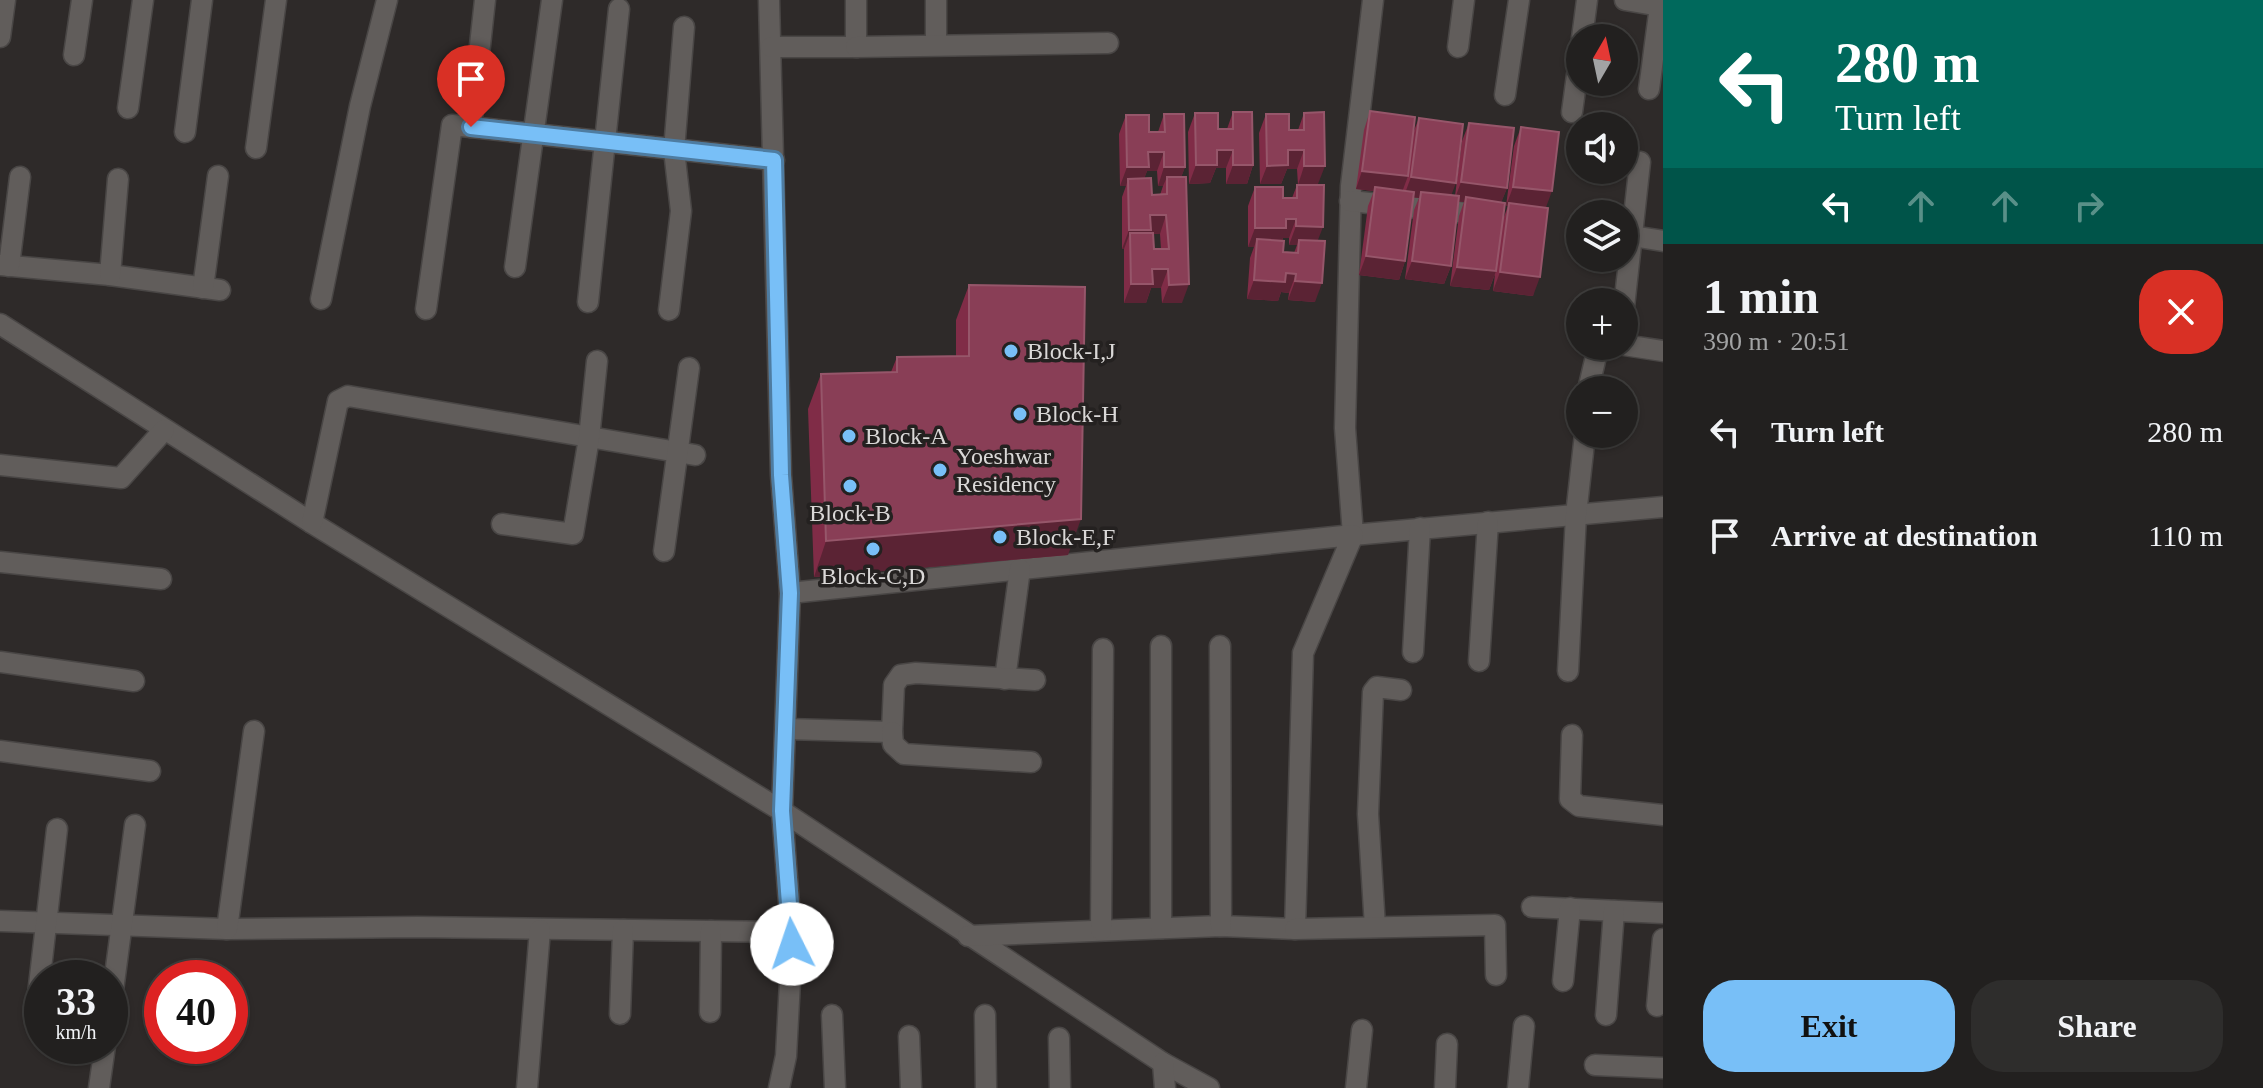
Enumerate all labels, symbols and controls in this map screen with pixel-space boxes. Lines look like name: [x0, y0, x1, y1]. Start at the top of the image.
north arrow: [1566, 24, 1638, 96]
map controls: [1566, 24, 1638, 448]
icon: left: [1703, 32, 1807, 136]
text: 280 m: [1835, 32, 1980, 94]
pin: [437, 45, 505, 127]
icon: arrive: [449, 57, 493, 101]
text: Turn left: [1835, 98, 1961, 138]
button: sound: [1566, 112, 1638, 184]
icon: left: [1815, 184, 1859, 228]
icon: ahead: [1899, 184, 1943, 228]
icon: ahead: [1983, 184, 2027, 228]
icon: right: [2067, 184, 2111, 228]
button: layers: [1566, 200, 1638, 272]
text: 1 min: [1703, 270, 1819, 323]
button: close: [2139, 270, 2223, 354]
button: +: [1566, 288, 1638, 360]
text: 390 m · 20:51: [1703, 327, 1850, 356]
place label: Block-I,J: [1027, 338, 1116, 364]
marker: Block-I,J: [1002, 342, 1020, 360]
button: −: [1566, 376, 1638, 448]
place label: Block-H: [1036, 401, 1119, 427]
marker: Block-H: [1011, 405, 1029, 423]
icon: left: [1703, 410, 1747, 454]
text: Turn left: [1771, 415, 1884, 448]
text: 280 m: [2147, 415, 2223, 448]
place label: Block-A: [865, 423, 948, 449]
marker: Block-A: [840, 427, 858, 445]
place label: Yoeshwar Residency: [956, 443, 1056, 497]
marker: Yoeshwar Residency: [931, 461, 949, 479]
marker: Block-B: [841, 477, 859, 495]
place label: Block-B: [809, 500, 891, 526]
icon: arrive: [1703, 514, 1747, 558]
text: Arrive at destination: [1771, 519, 2038, 552]
text: 110 m: [2148, 519, 2223, 552]
place label: Block-E,F: [1016, 524, 1115, 550]
marker: Block-E,F: [991, 528, 1009, 546]
marker: Block-C,D: [864, 540, 882, 558]
place label: Block-C,D: [821, 563, 925, 589]
position arrow: [750, 902, 834, 986]
speed limit sign: 40: [144, 960, 248, 1064]
text: 33: [56, 979, 96, 1024]
button: Exit: [1703, 980, 1955, 1072]
button: Share: [1971, 980, 2223, 1072]
text: km/h: [55, 1021, 97, 1043]

